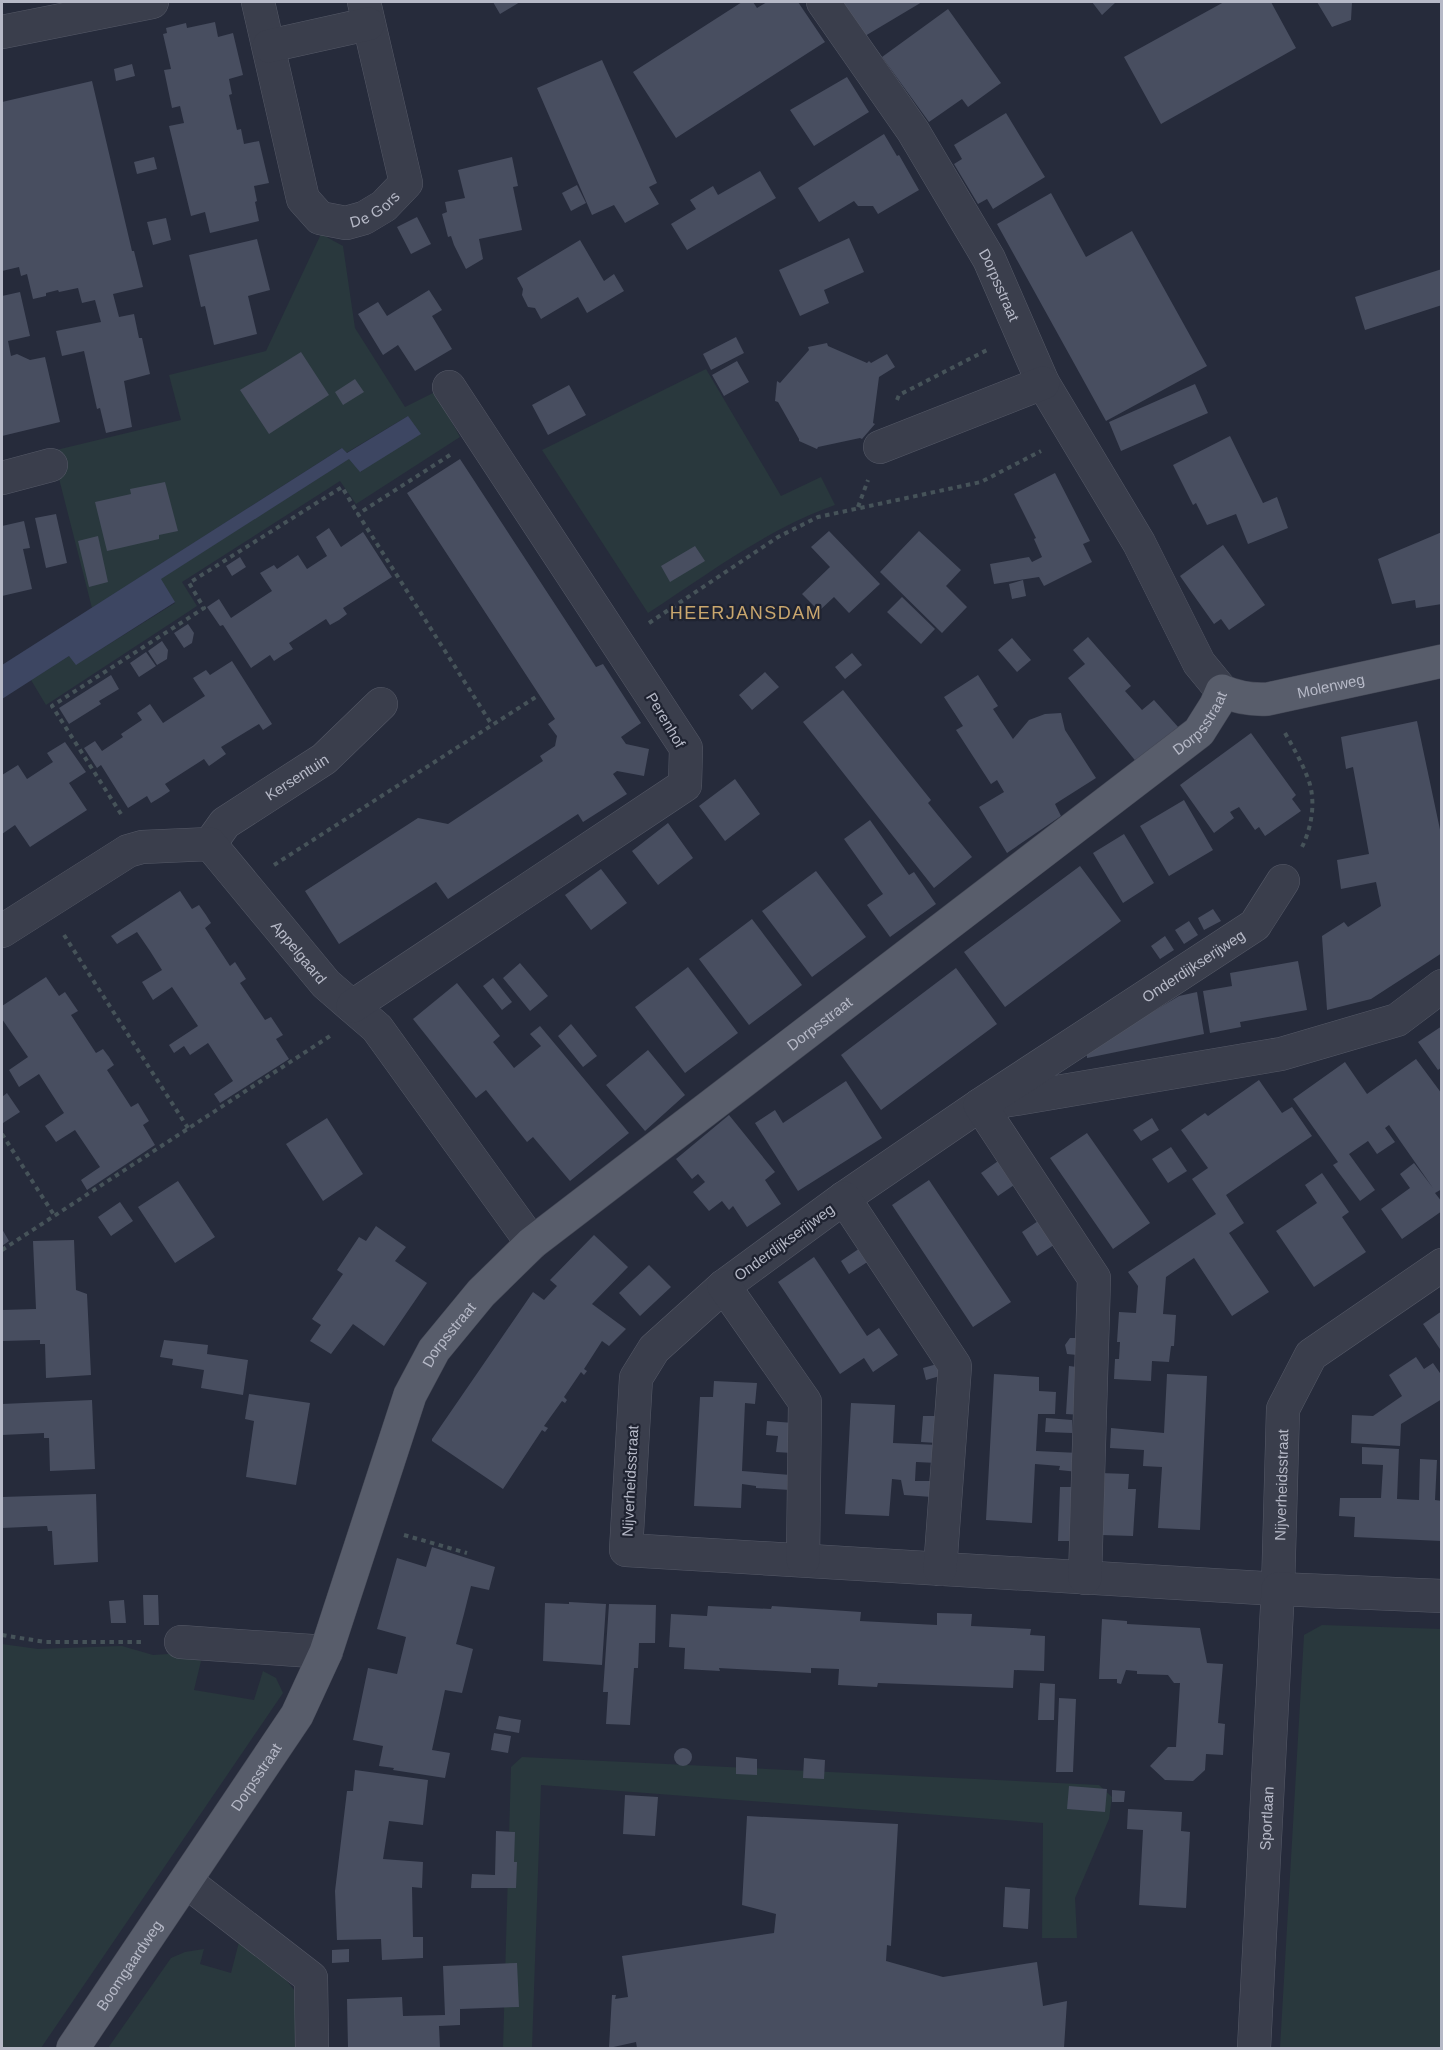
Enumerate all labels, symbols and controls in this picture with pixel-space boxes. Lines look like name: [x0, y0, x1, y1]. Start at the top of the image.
street label: De Gors: [348, 187, 403, 230]
street label: Dorpsstraat: [976, 245, 1024, 324]
district label: HEERJANSDAM: [670, 603, 822, 623]
street label: Molenweg: [1295, 670, 1366, 701]
street label: Dorpsstraat: [1169, 688, 1230, 758]
street label: Perenhof: [643, 690, 689, 751]
street label: Kersentuin: [262, 750, 331, 803]
street label: Appelgaard: [268, 917, 330, 987]
street label: Onderdijkserijweg: [1139, 926, 1248, 1005]
street label: Dorpsstraat: [783, 992, 856, 1053]
street label: Onderdijkserijweg: [731, 1200, 837, 1284]
street label: Dorpsstraat: [418, 1298, 479, 1370]
street label: Nijverheidsstraat: [619, 1424, 641, 1537]
street label: Nijverheidsstraat: [1271, 1428, 1291, 1541]
street label: Dorpsstraat: [227, 1739, 285, 1814]
street label: Sportlaan: [1256, 1786, 1276, 1851]
street label: Boomgaardweg: [92, 1917, 165, 2013]

